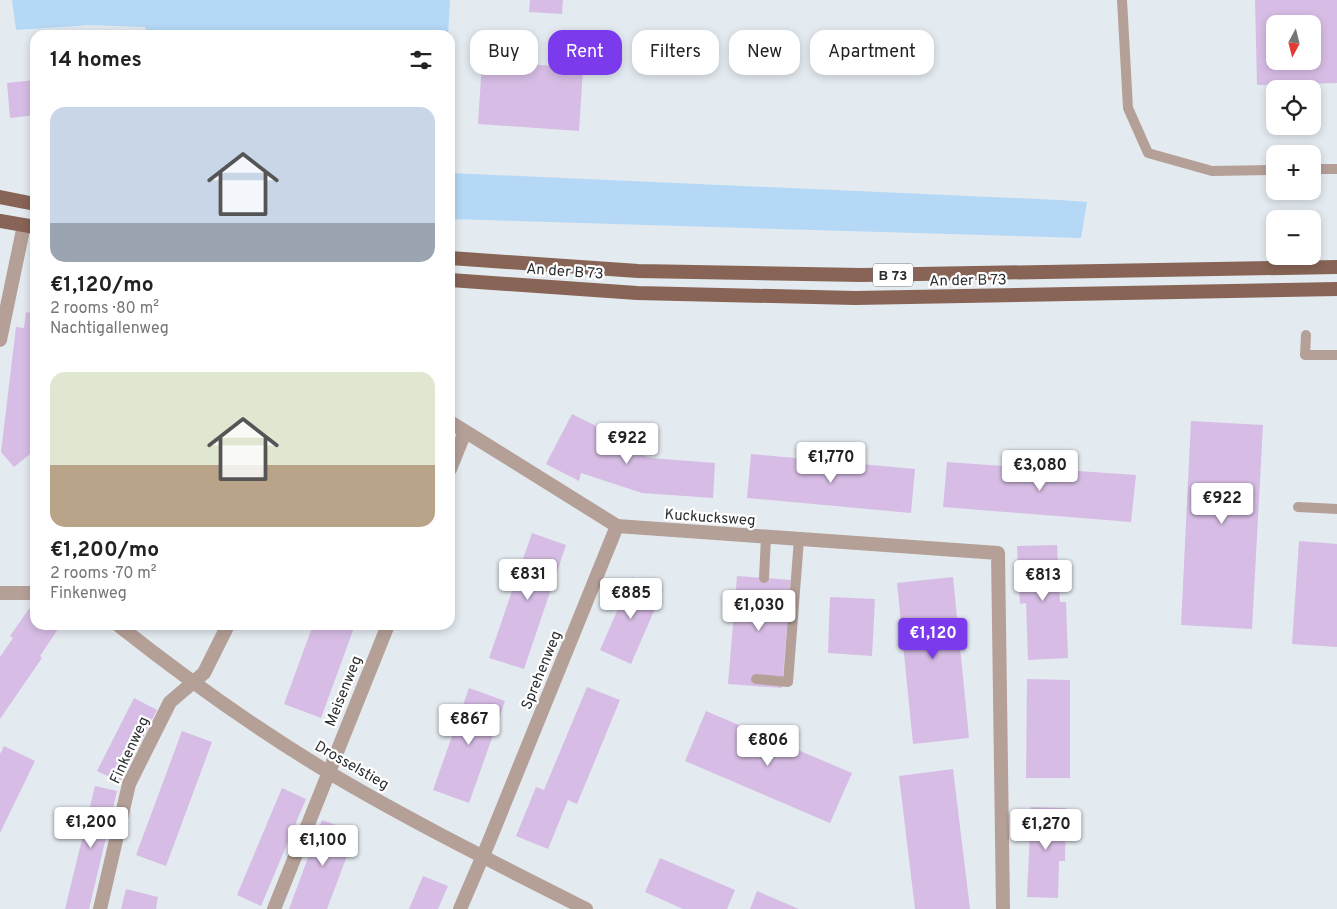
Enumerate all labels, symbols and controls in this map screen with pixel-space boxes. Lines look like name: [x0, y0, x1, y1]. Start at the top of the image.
north arrow: [1266, 15, 1321, 70]
map controls: [1266, 15, 1321, 265]
chip: Buy: [470, 30, 538, 75]
chip: Rent: [548, 30, 622, 75]
chip: Filters: [632, 30, 719, 75]
chip: New: [729, 30, 800, 75]
chip: Apartment: [810, 30, 934, 75]
icon: filters: [407, 46, 435, 74]
text: 14 homes: [50, 47, 142, 74]
button: locate: [1266, 80, 1321, 135]
icon: home: [198, 139, 288, 229]
button: +: [1266, 145, 1321, 200]
button: −: [1266, 210, 1321, 265]
street label: An der B 73: [526, 260, 604, 285]
road number: B 73: [873, 264, 913, 286]
street label: An der B 73: [929, 271, 1007, 292]
text: €1,120/mo: [50, 272, 154, 299]
text: 2 rooms · 80 m²: [50, 299, 159, 319]
text: Nachtigallenweg: [50, 319, 169, 339]
icon: home: [198, 404, 288, 494]
pin: €922: [597, 422, 657, 465]
text: €922: [607, 429, 647, 449]
pin: €1,770: [790, 442, 872, 484]
text: €1,770: [807, 448, 855, 468]
pin: €3,080: [999, 450, 1081, 492]
text: €3,080: [1013, 456, 1067, 476]
pin: €922: [1192, 482, 1252, 525]
text: €922: [1202, 489, 1242, 509]
street label: Kuckucksweg: [664, 506, 756, 531]
text: €1,200/mo: [50, 537, 159, 564]
pin: €831: [498, 558, 558, 601]
pin: €813: [1013, 560, 1073, 602]
text: 2 rooms · 70 m²: [50, 564, 157, 584]
text: €831: [510, 565, 546, 585]
text: €813: [1025, 566, 1061, 586]
pin: €885: [601, 578, 661, 620]
text: Finkenweg: [50, 584, 127, 604]
text: €885: [611, 584, 651, 604]
pin: €1,030: [718, 590, 800, 632]
text: €1,030: [733, 596, 785, 616]
pin: €1,120: [892, 618, 974, 660]
text: €1,120: [909, 624, 957, 644]
street label: Sprehenweg: [518, 628, 567, 713]
street label: Meisenweg: [322, 653, 367, 730]
pin: €867: [439, 704, 499, 746]
text: €867: [450, 710, 488, 730]
street label: Finkenweg: [107, 714, 154, 787]
pin: €806: [738, 724, 798, 767]
text: €806: [748, 731, 788, 751]
street label: Drosselstieg: [311, 737, 392, 795]
pin: €1,200: [50, 806, 132, 849]
pin: €1,270: [1005, 808, 1087, 851]
text: €1,200: [65, 813, 117, 833]
text: €1,270: [1021, 815, 1071, 835]
pin: €1,100: [282, 824, 364, 867]
text: €1,100: [299, 831, 347, 851]

